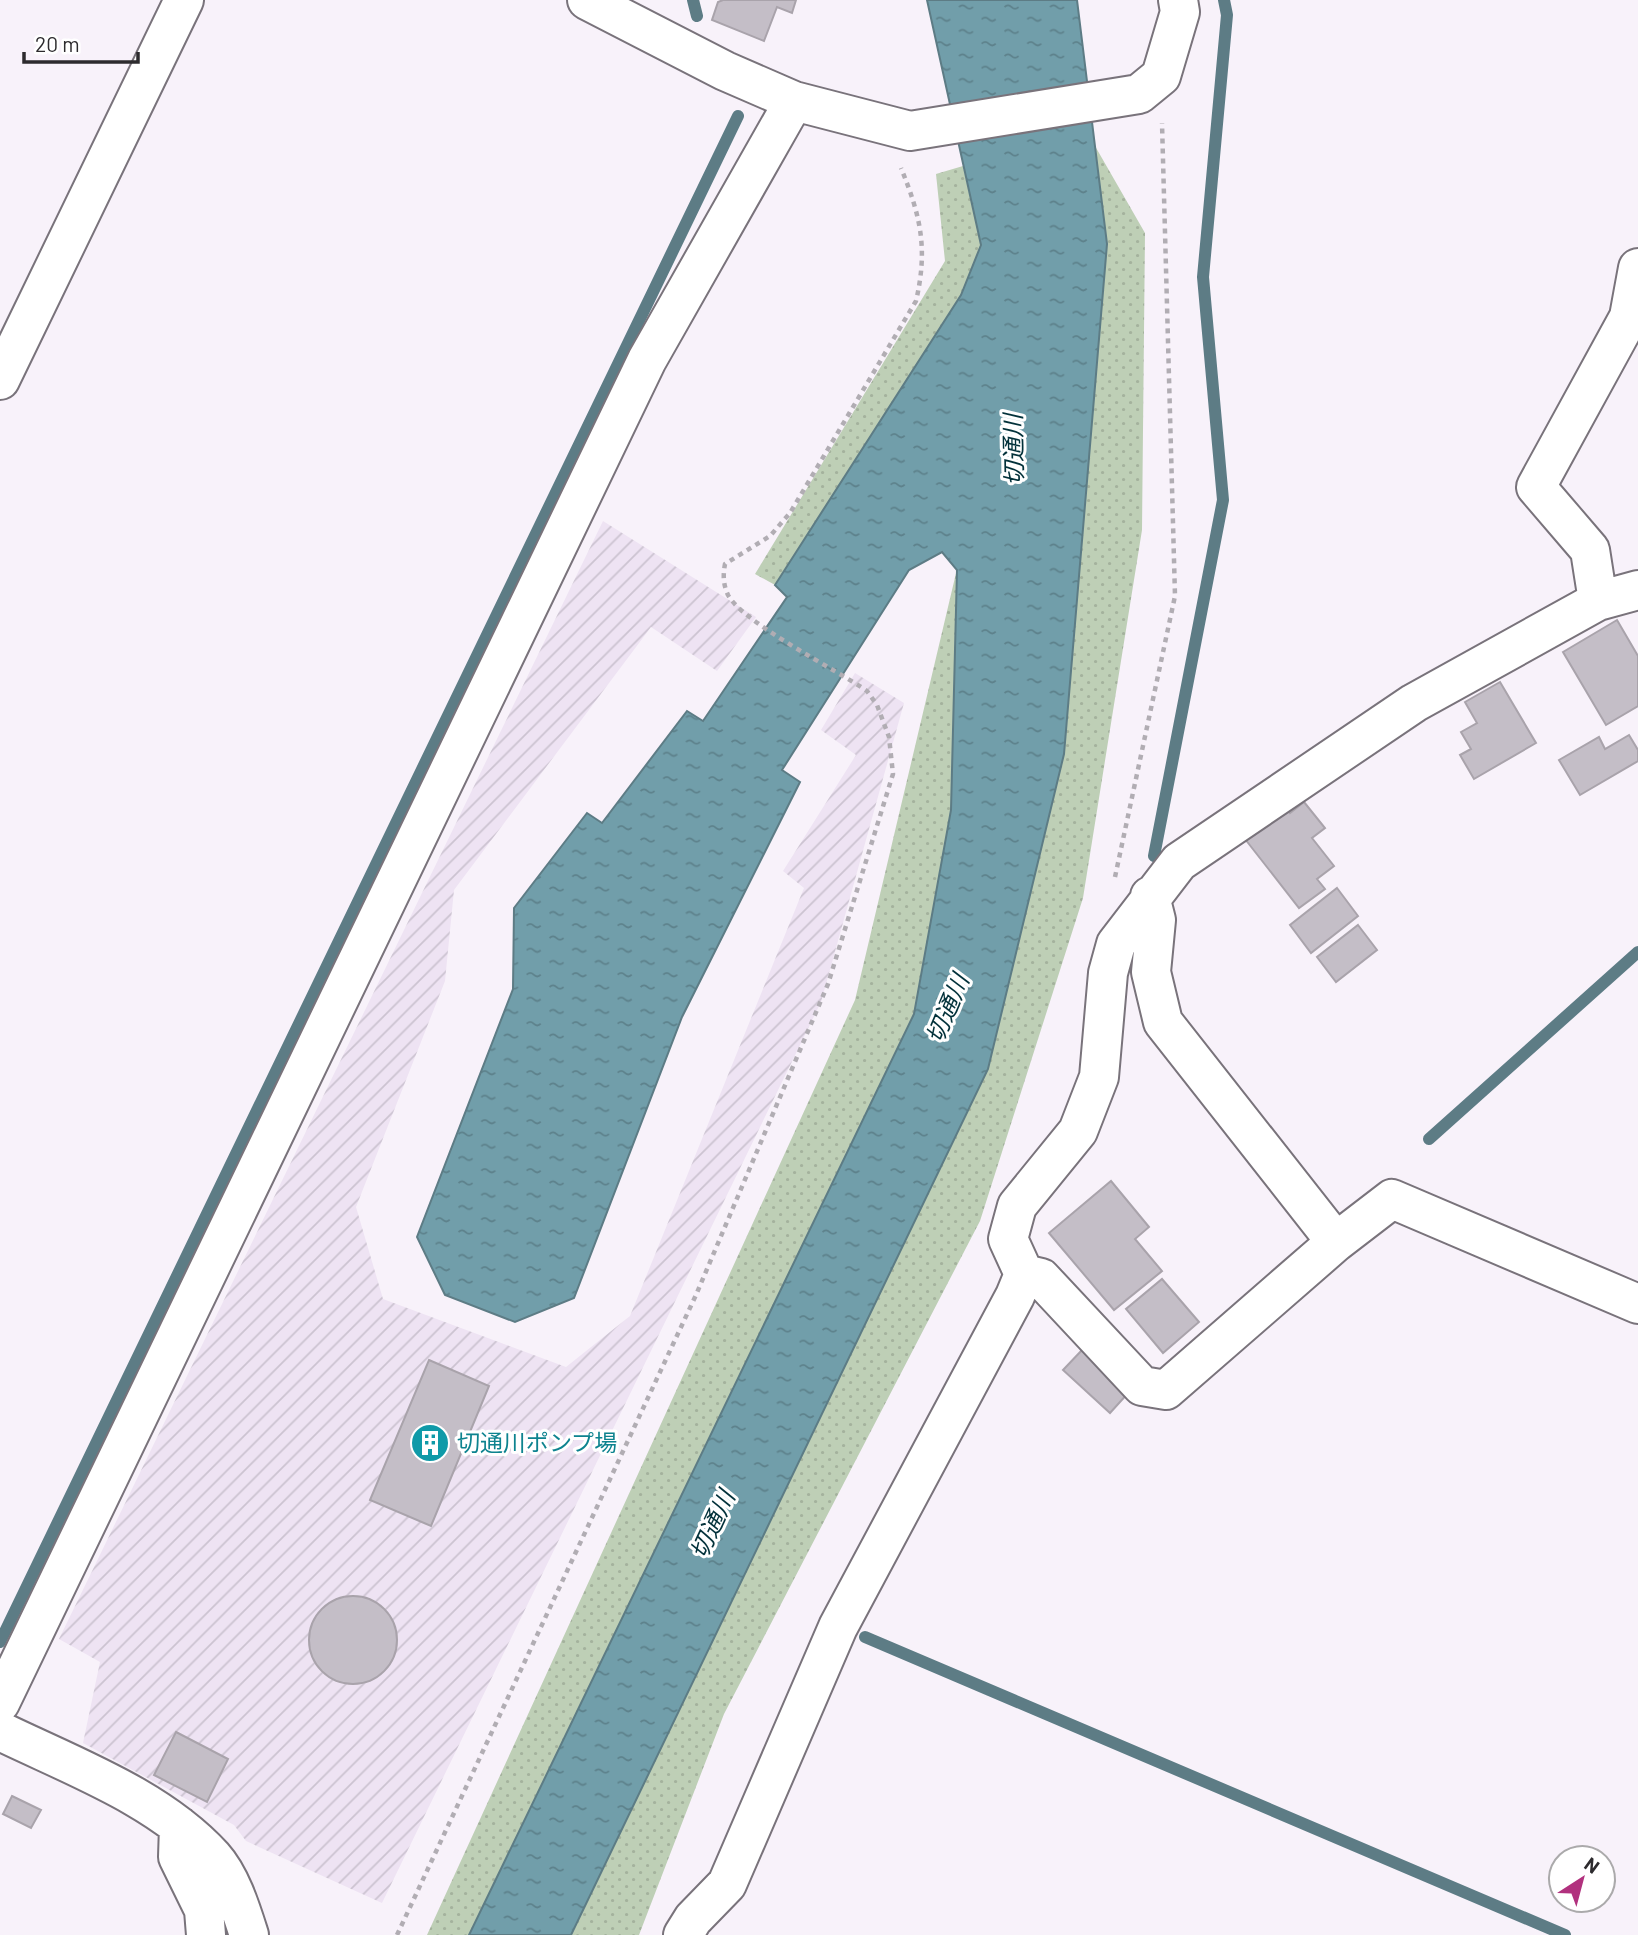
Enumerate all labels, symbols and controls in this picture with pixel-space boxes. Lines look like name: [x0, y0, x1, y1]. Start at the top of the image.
scale bar: [24, 21, 138, 65]
text: 20 m: [35, 31, 80, 56]
water label: 切通川: [997, 411, 1028, 486]
water label: 切通川: [919, 967, 975, 1047]
building icon: 切通川ポンプ場: [409, 1422, 451, 1464]
place label: 切通川ポンプ場: [457, 1428, 617, 1456]
water label: 切通川: [683, 1483, 741, 1563]
north arrow: [1547, 1844, 1617, 1914]
text: N: [1580, 1852, 1604, 1878]

